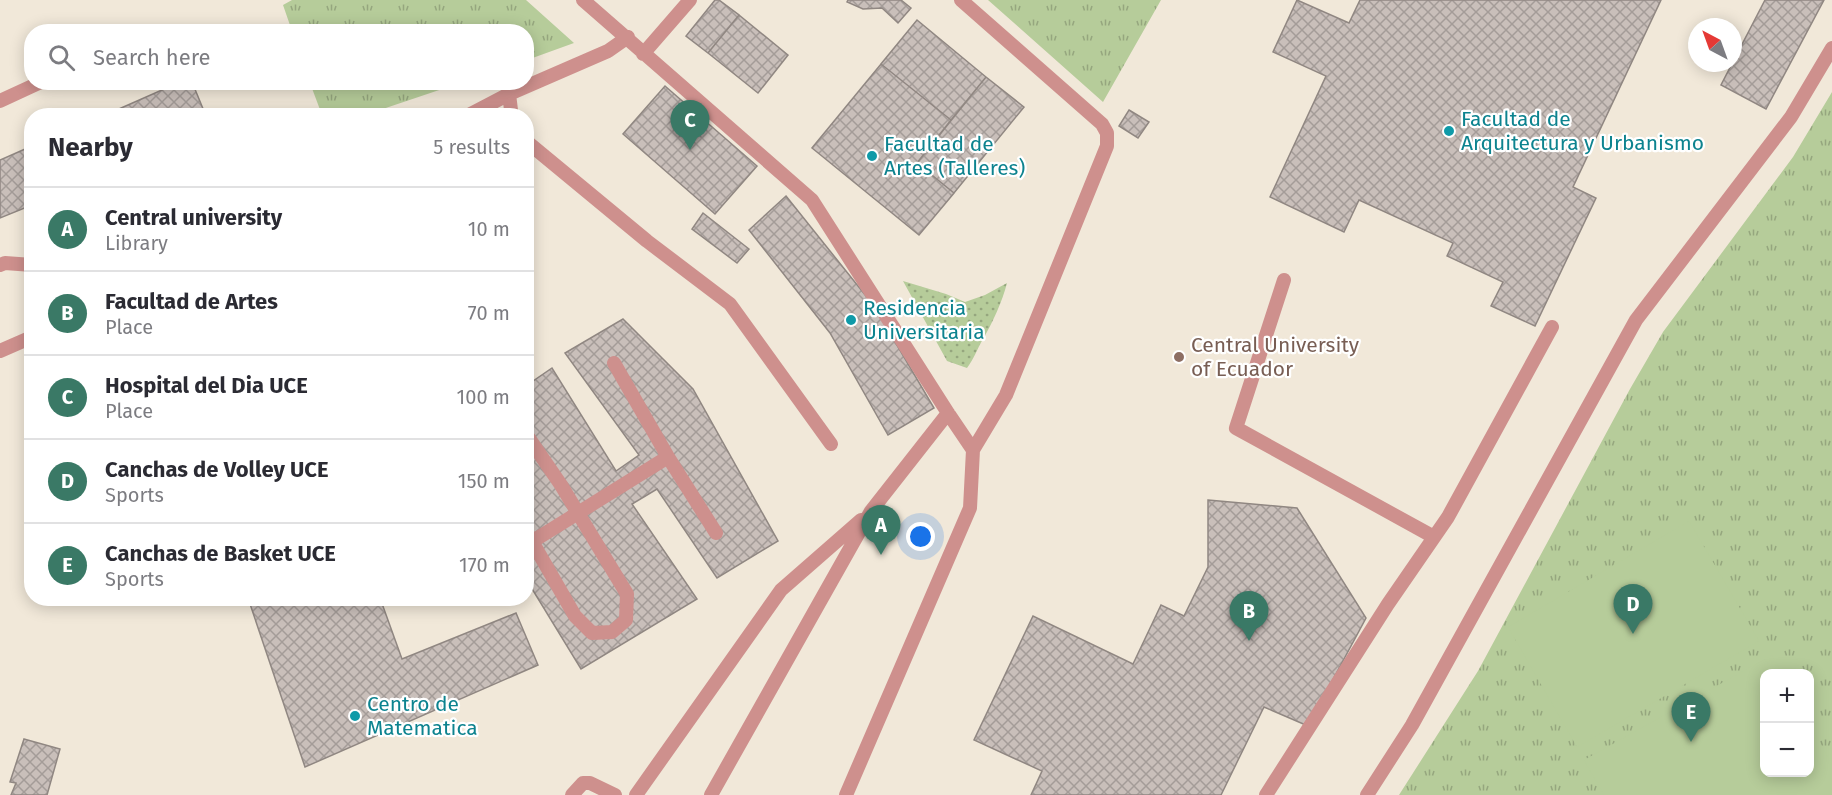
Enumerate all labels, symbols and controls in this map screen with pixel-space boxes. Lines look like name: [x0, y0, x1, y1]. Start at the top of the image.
north arrow: [1688, 18, 1742, 72]
search box: [24, 24, 534, 90]
icon: search: [45, 41, 78, 74]
text: Search here: [93, 44, 211, 71]
pin: C: [670, 100, 710, 150]
place label: Facultad de Arquitectura y Urbanismo: [1461, 106, 1704, 156]
marker: Facultad de Arquitectura y Urbanismo: [1442, 124, 1456, 138]
place label: Facultad de Artes (Talleres): [884, 131, 1025, 181]
text: Nearby: [48, 132, 133, 163]
text: 5 results: [433, 135, 510, 159]
marker: Facultad de Artes (Talleres): [865, 149, 879, 163]
text: Central university: [105, 204, 282, 231]
text: A: [62, 217, 73, 241]
text: 10 m: [468, 217, 510, 241]
text: Library: [105, 231, 168, 255]
text: Facultad de Artes: [105, 288, 278, 315]
place label: Residencia Universitaria: [863, 295, 985, 345]
text: B: [61, 301, 74, 325]
text: 70 m: [468, 301, 510, 325]
marker: Residencia Universitaria: [844, 313, 858, 327]
text: Place: [105, 315, 153, 339]
place label: Central University of Ecuador: [1191, 332, 1360, 382]
marker: Central University of Ecuador: [1172, 350, 1186, 364]
text: Hospital del Dia UCE: [105, 372, 308, 399]
text: C: [62, 385, 73, 409]
text: 100 m: [457, 385, 510, 409]
text: Place: [105, 399, 153, 423]
text: Canchas de Volley UCE: [105, 456, 329, 483]
text: D: [61, 469, 74, 493]
text: 150 m: [458, 469, 510, 493]
text: Sports: [105, 483, 164, 507]
pin: A: [862, 506, 900, 555]
your location: [906, 522, 935, 551]
text: Canchas de Basket UCE: [105, 540, 336, 567]
text: E: [62, 553, 73, 577]
text: 170 m: [459, 553, 510, 577]
text: Sports: [105, 567, 164, 591]
pin: D: [1614, 584, 1652, 634]
pin: B: [1230, 592, 1268, 641]
map controls: [1760, 669, 1814, 777]
button: +: [1760, 669, 1814, 723]
place label: Centro de Matematica: [367, 691, 478, 741]
pin: E: [1672, 692, 1710, 742]
marker: Centro de Matematica: [348, 709, 362, 723]
button: −: [1760, 723, 1814, 777]

